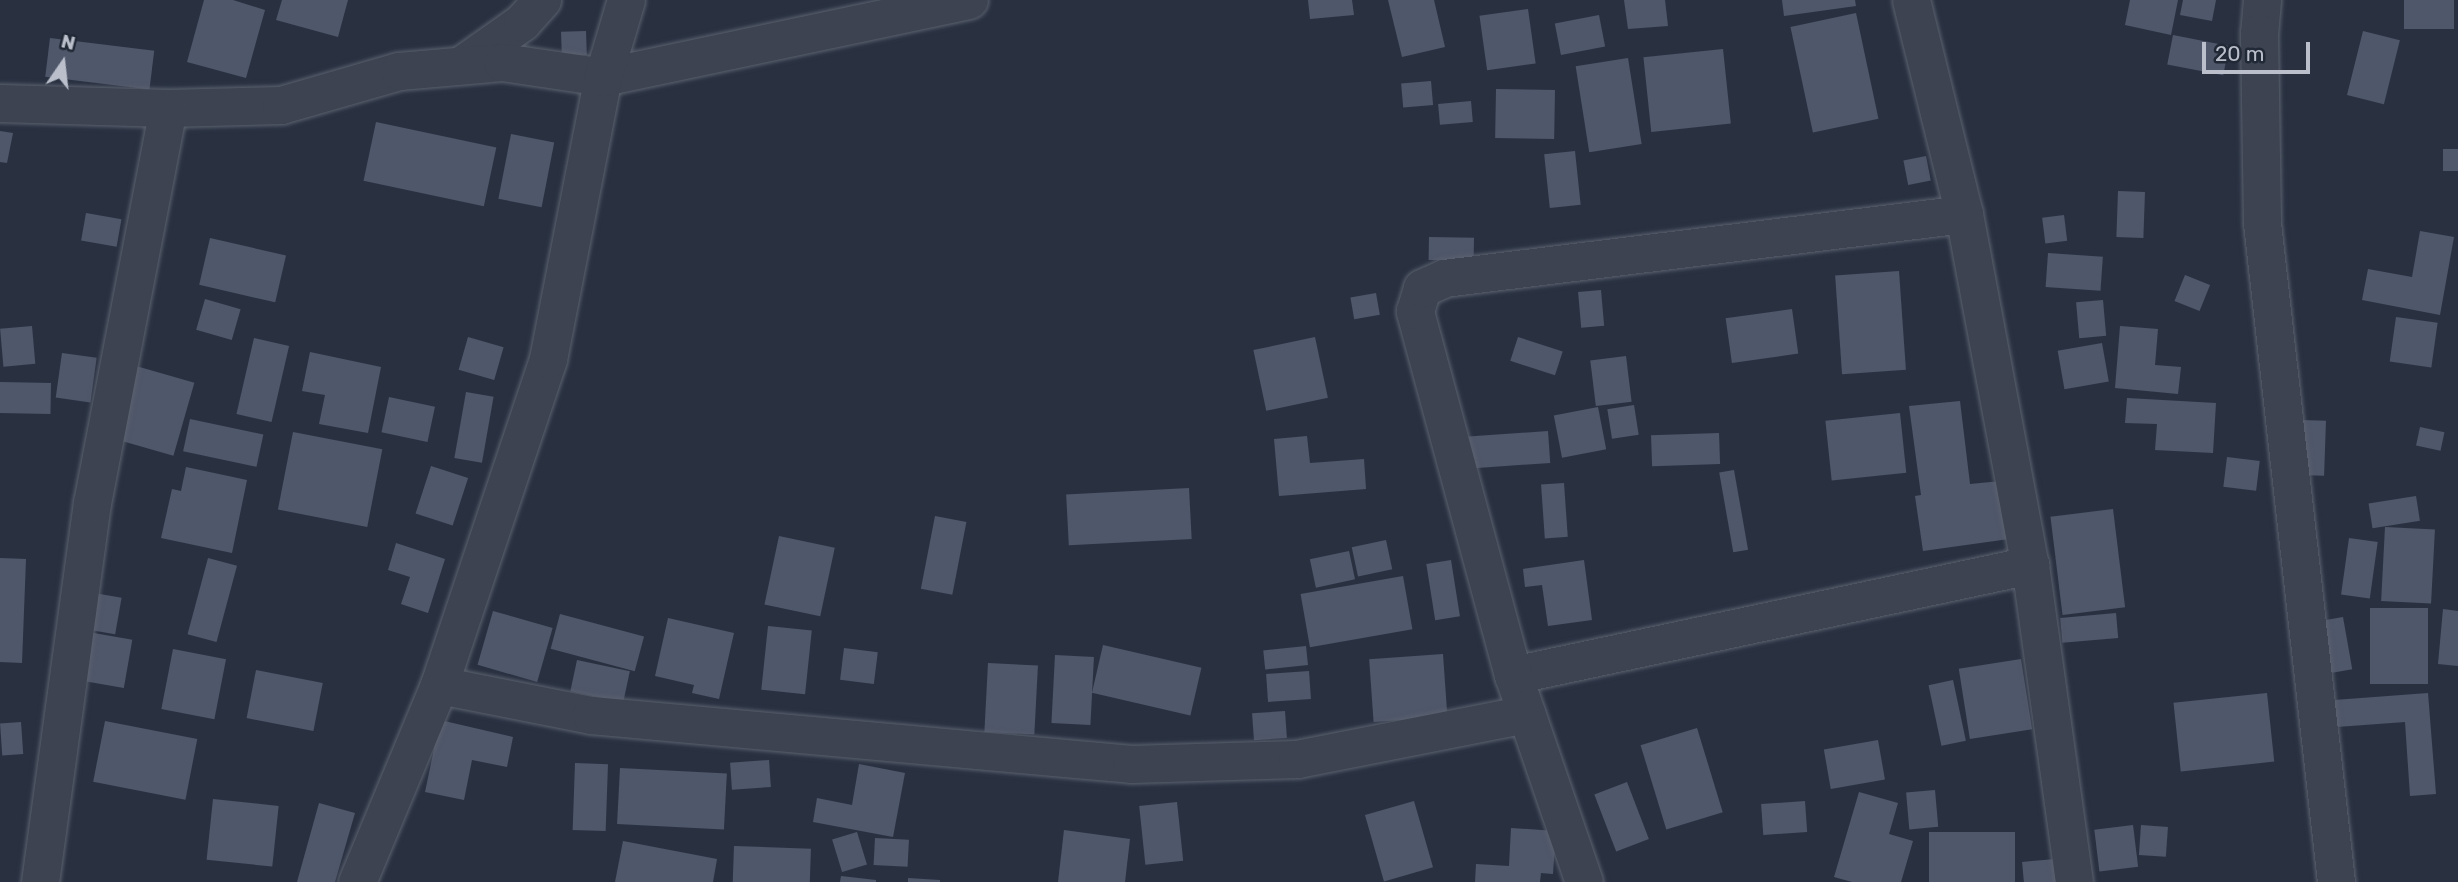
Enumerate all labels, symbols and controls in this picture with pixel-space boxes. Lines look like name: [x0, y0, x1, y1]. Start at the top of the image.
north arrow: [28, 28, 98, 98]
scale bar: [2206, 28, 2314, 72]
text: N: [59, 29, 78, 55]
text: 20 m: [2215, 41, 2264, 66]

